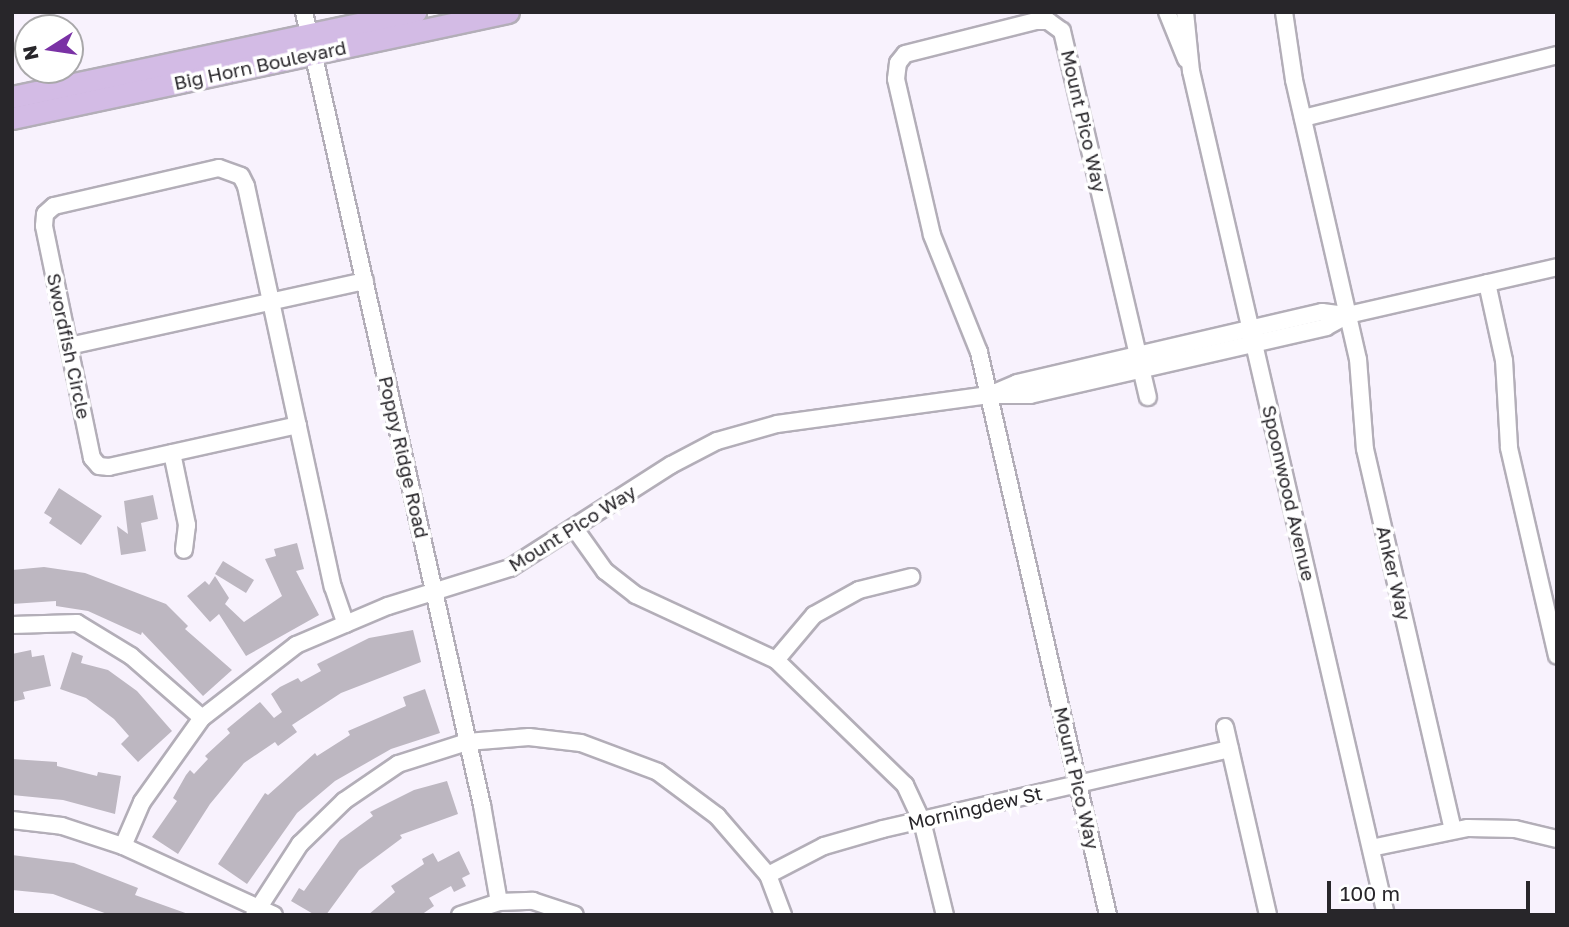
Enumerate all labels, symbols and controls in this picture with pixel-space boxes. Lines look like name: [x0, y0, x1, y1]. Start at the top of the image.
north arrow: [14, 14, 84, 84]
street label: Big Horn Boulevard: [172, 36, 348, 94]
text: N: [17, 44, 43, 63]
street label: Mount Pico Way: [1057, 48, 1111, 194]
street label: Swordfish Circle: [42, 271, 96, 421]
street label: Poppy Ridge Road: [374, 374, 434, 540]
street label: Spoonwood Avenue: [1258, 403, 1320, 583]
street label: Mount Pico Way: [504, 480, 640, 576]
street label: Anker Way: [1372, 523, 1416, 623]
street label: Mount Pico Way: [1050, 705, 1104, 851]
street label: Morningdew St: [906, 781, 1044, 835]
scale bar: [1331, 867, 1534, 911]
text: 100 m: [1340, 880, 1400, 906]

